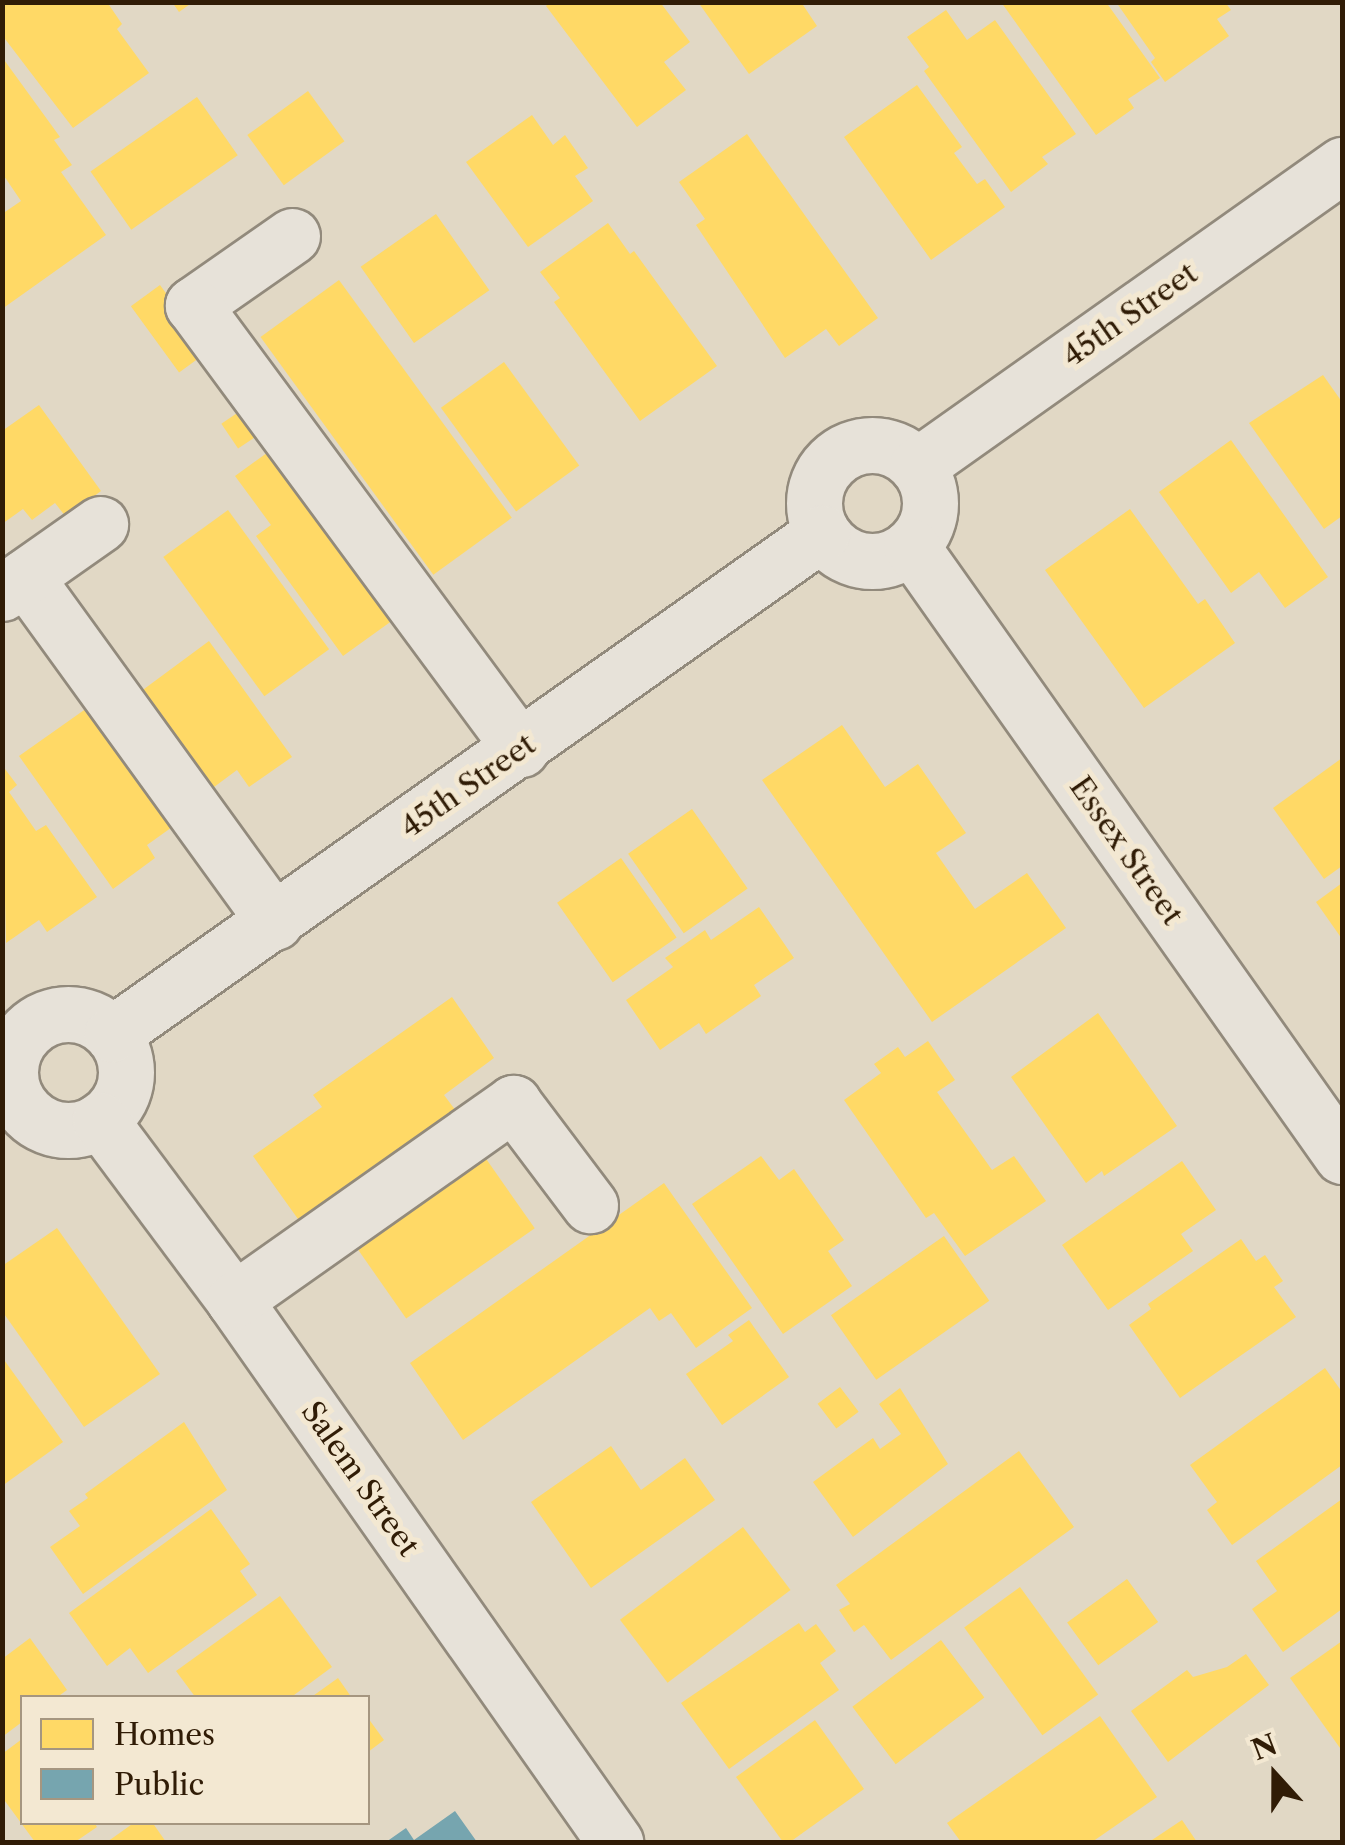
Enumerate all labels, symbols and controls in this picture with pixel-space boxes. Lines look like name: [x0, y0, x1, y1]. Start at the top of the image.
street label: 45th Street: [1056, 256, 1204, 374]
street label: 45th Street: [394, 727, 542, 845]
street label: Essex Street: [1062, 770, 1190, 932]
street label: Salem Street: [294, 1395, 426, 1563]
legend: [20, 1695, 370, 1825]
text: Homes: [114, 1716, 215, 1753]
north arrow: [1225, 1725, 1325, 1825]
text: N: [1247, 1727, 1282, 1767]
text: Public: [114, 1766, 204, 1803]

